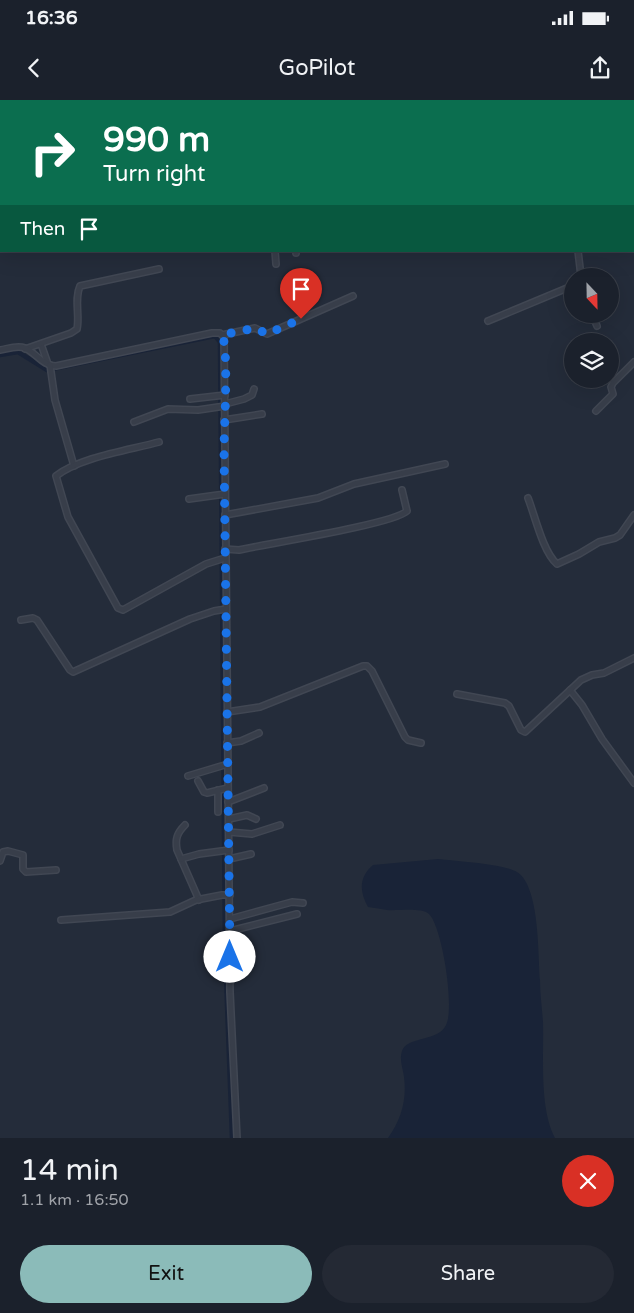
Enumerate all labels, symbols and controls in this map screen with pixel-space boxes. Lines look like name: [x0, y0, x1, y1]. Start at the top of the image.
text: 16:36: [25, 7, 78, 29]
icon: back: [20, 54, 48, 82]
icon: share: [586, 54, 614, 82]
text: GoPilot: [279, 55, 355, 81]
text: 990 m: [103, 119, 210, 161]
icon: right: [20, 120, 85, 185]
text: Turn right: [103, 161, 205, 187]
icon: arrive: [75, 215, 103, 243]
text: Then: [20, 218, 65, 240]
pin: [280, 268, 322, 319]
north arrow: [564, 268, 619, 322]
map controls: [564, 268, 619, 388]
icon: arrive: [287, 275, 315, 303]
button: layers: [564, 333, 619, 388]
position arrow: [203, 930, 255, 982]
text: 14 min: [20, 1152, 119, 1189]
button: close: [562, 1155, 614, 1207]
text: 1.1 km · 16:50: [20, 1190, 129, 1210]
button: Exit: [20, 1245, 312, 1303]
button: Share: [322, 1245, 614, 1303]

